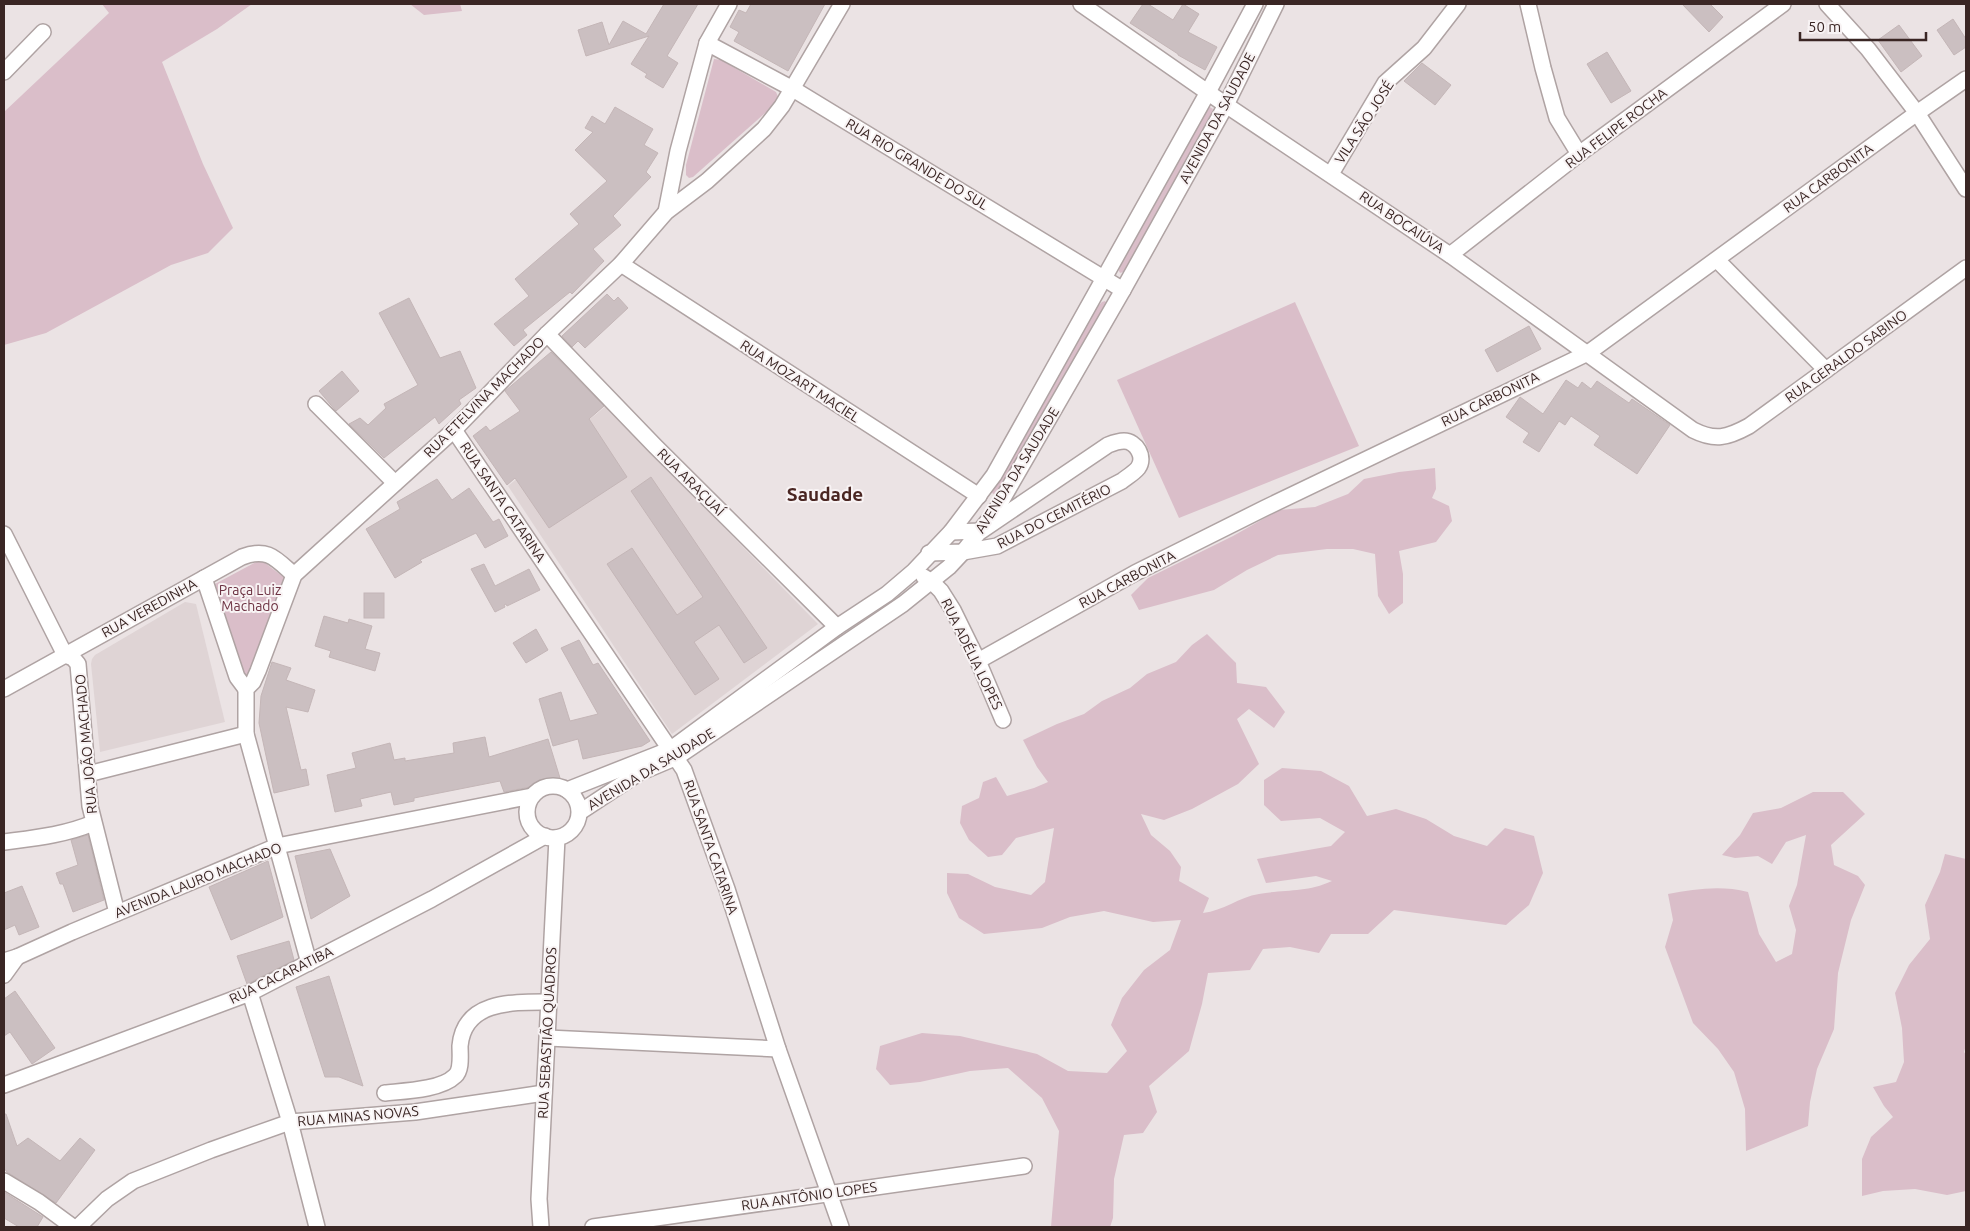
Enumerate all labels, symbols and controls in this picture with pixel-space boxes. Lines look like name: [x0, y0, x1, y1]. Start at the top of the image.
scale bar: [1800, 10, 1926, 42]
text: 50 m: [1808, 18, 1841, 35]
street label: AVENIDA DA SAUDADE: [1176, 50, 1258, 186]
street label: VILA SÃO JOSÉ: [1330, 77, 1397, 166]
street label: RUA FELIPE ROCHA: [1562, 85, 1670, 171]
street label: RUA RIO GRANDE DO SUL: [843, 115, 991, 213]
street label: RUA CARBONITA: [1780, 140, 1876, 216]
street label: RUA BOCAIÚVA: [1357, 187, 1448, 256]
street label: RUA GERALDO SABINO: [1782, 306, 1910, 406]
street label: RUA ETELVINA MACHADO: [420, 333, 548, 461]
street label: RUA MOZART MACIEL: [737, 336, 863, 426]
street label: RUA CARBONITA: [1439, 368, 1541, 430]
street label: AVENIDA DA SAUDADE: [972, 404, 1062, 536]
street label: RUA SANTA CATARINA: [457, 439, 549, 565]
street label: RUA ARAÇUAÍ: [654, 444, 729, 519]
street label: RUA DO CEMITÉRIO: [994, 479, 1114, 552]
district label: Saudade: [787, 483, 863, 505]
street label: RUA CARBONITA: [1076, 547, 1178, 611]
street label: RUA VEREDINHA: [99, 575, 199, 641]
park label: Praça Luiz Machado: [219, 582, 281, 614]
street label: RUA ADÉLIA LOPES: [938, 595, 1007, 712]
street label: RUA JOÃO MACHADO: [71, 673, 100, 815]
street label: AVENIDA DA SAUDADE: [585, 725, 718, 813]
street label: RUA SANTA CATARINA: [680, 778, 742, 916]
street label: AVENIDA LAURO MACHADO: [112, 839, 284, 921]
street label: RUA CACARATIBA: [227, 943, 335, 1007]
street label: RUA SEBASTIÃO QUADROS: [534, 947, 559, 1119]
street label: RUA MINAS NOVAS: [297, 1103, 419, 1129]
street label: RUA ANTÔNIO LOPES: [740, 1178, 878, 1213]

